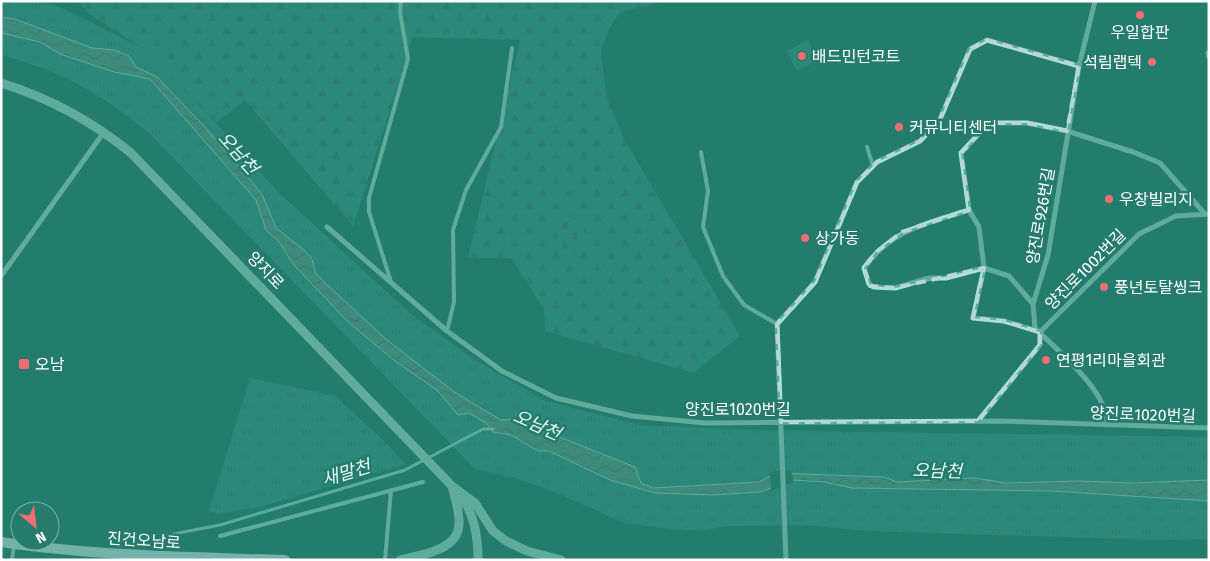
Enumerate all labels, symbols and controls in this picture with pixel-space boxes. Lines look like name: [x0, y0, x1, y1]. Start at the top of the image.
marker: 우일합판: [1134, 9, 1146, 21]
place label: 우일합판: [1111, 23, 1170, 42]
place label: 배드민턴코트: [812, 47, 900, 66]
marker: 배드민턴코트: [796, 50, 808, 62]
place label: 석림랩텍: [1083, 53, 1142, 72]
marker: 석림랩텍: [1146, 56, 1158, 68]
place label: 커뮤니티센터: [909, 118, 997, 137]
marker: 커뮤니티센터: [893, 121, 905, 133]
water label: 오남천: [213, 127, 264, 181]
street label: 양진로926번길: [1023, 166, 1058, 266]
place label: 우창빌리지: [1119, 190, 1193, 209]
marker: 우창빌리지: [1103, 193, 1115, 205]
street label: 양진로1002번길: [1041, 225, 1130, 314]
place label: 상가동: [815, 229, 859, 248]
marker: 상가동: [799, 232, 811, 244]
street label: 양지로: [243, 248, 288, 293]
place label: 풍년토탈씽크: [1114, 278, 1202, 297]
marker: 풍년토탈씽크: [1098, 281, 1110, 293]
place label: 연평1리마을회관: [1056, 351, 1166, 370]
marker: 연평1리마을회관: [1040, 354, 1052, 366]
place label: 오남: [35, 355, 65, 374]
marker: 오남: [17, 357, 31, 371]
street label: 양진로1020번길: [685, 400, 791, 419]
street label: 양진로1020번길: [1090, 403, 1196, 426]
water label: 오남천: [510, 405, 566, 446]
water label: 새말천: [319, 455, 375, 491]
water label: 오남천: [912, 460, 964, 482]
north arrow: [10, 501, 60, 551]
text: N: [33, 527, 49, 547]
street label: 진건오남로: [107, 528, 182, 553]

